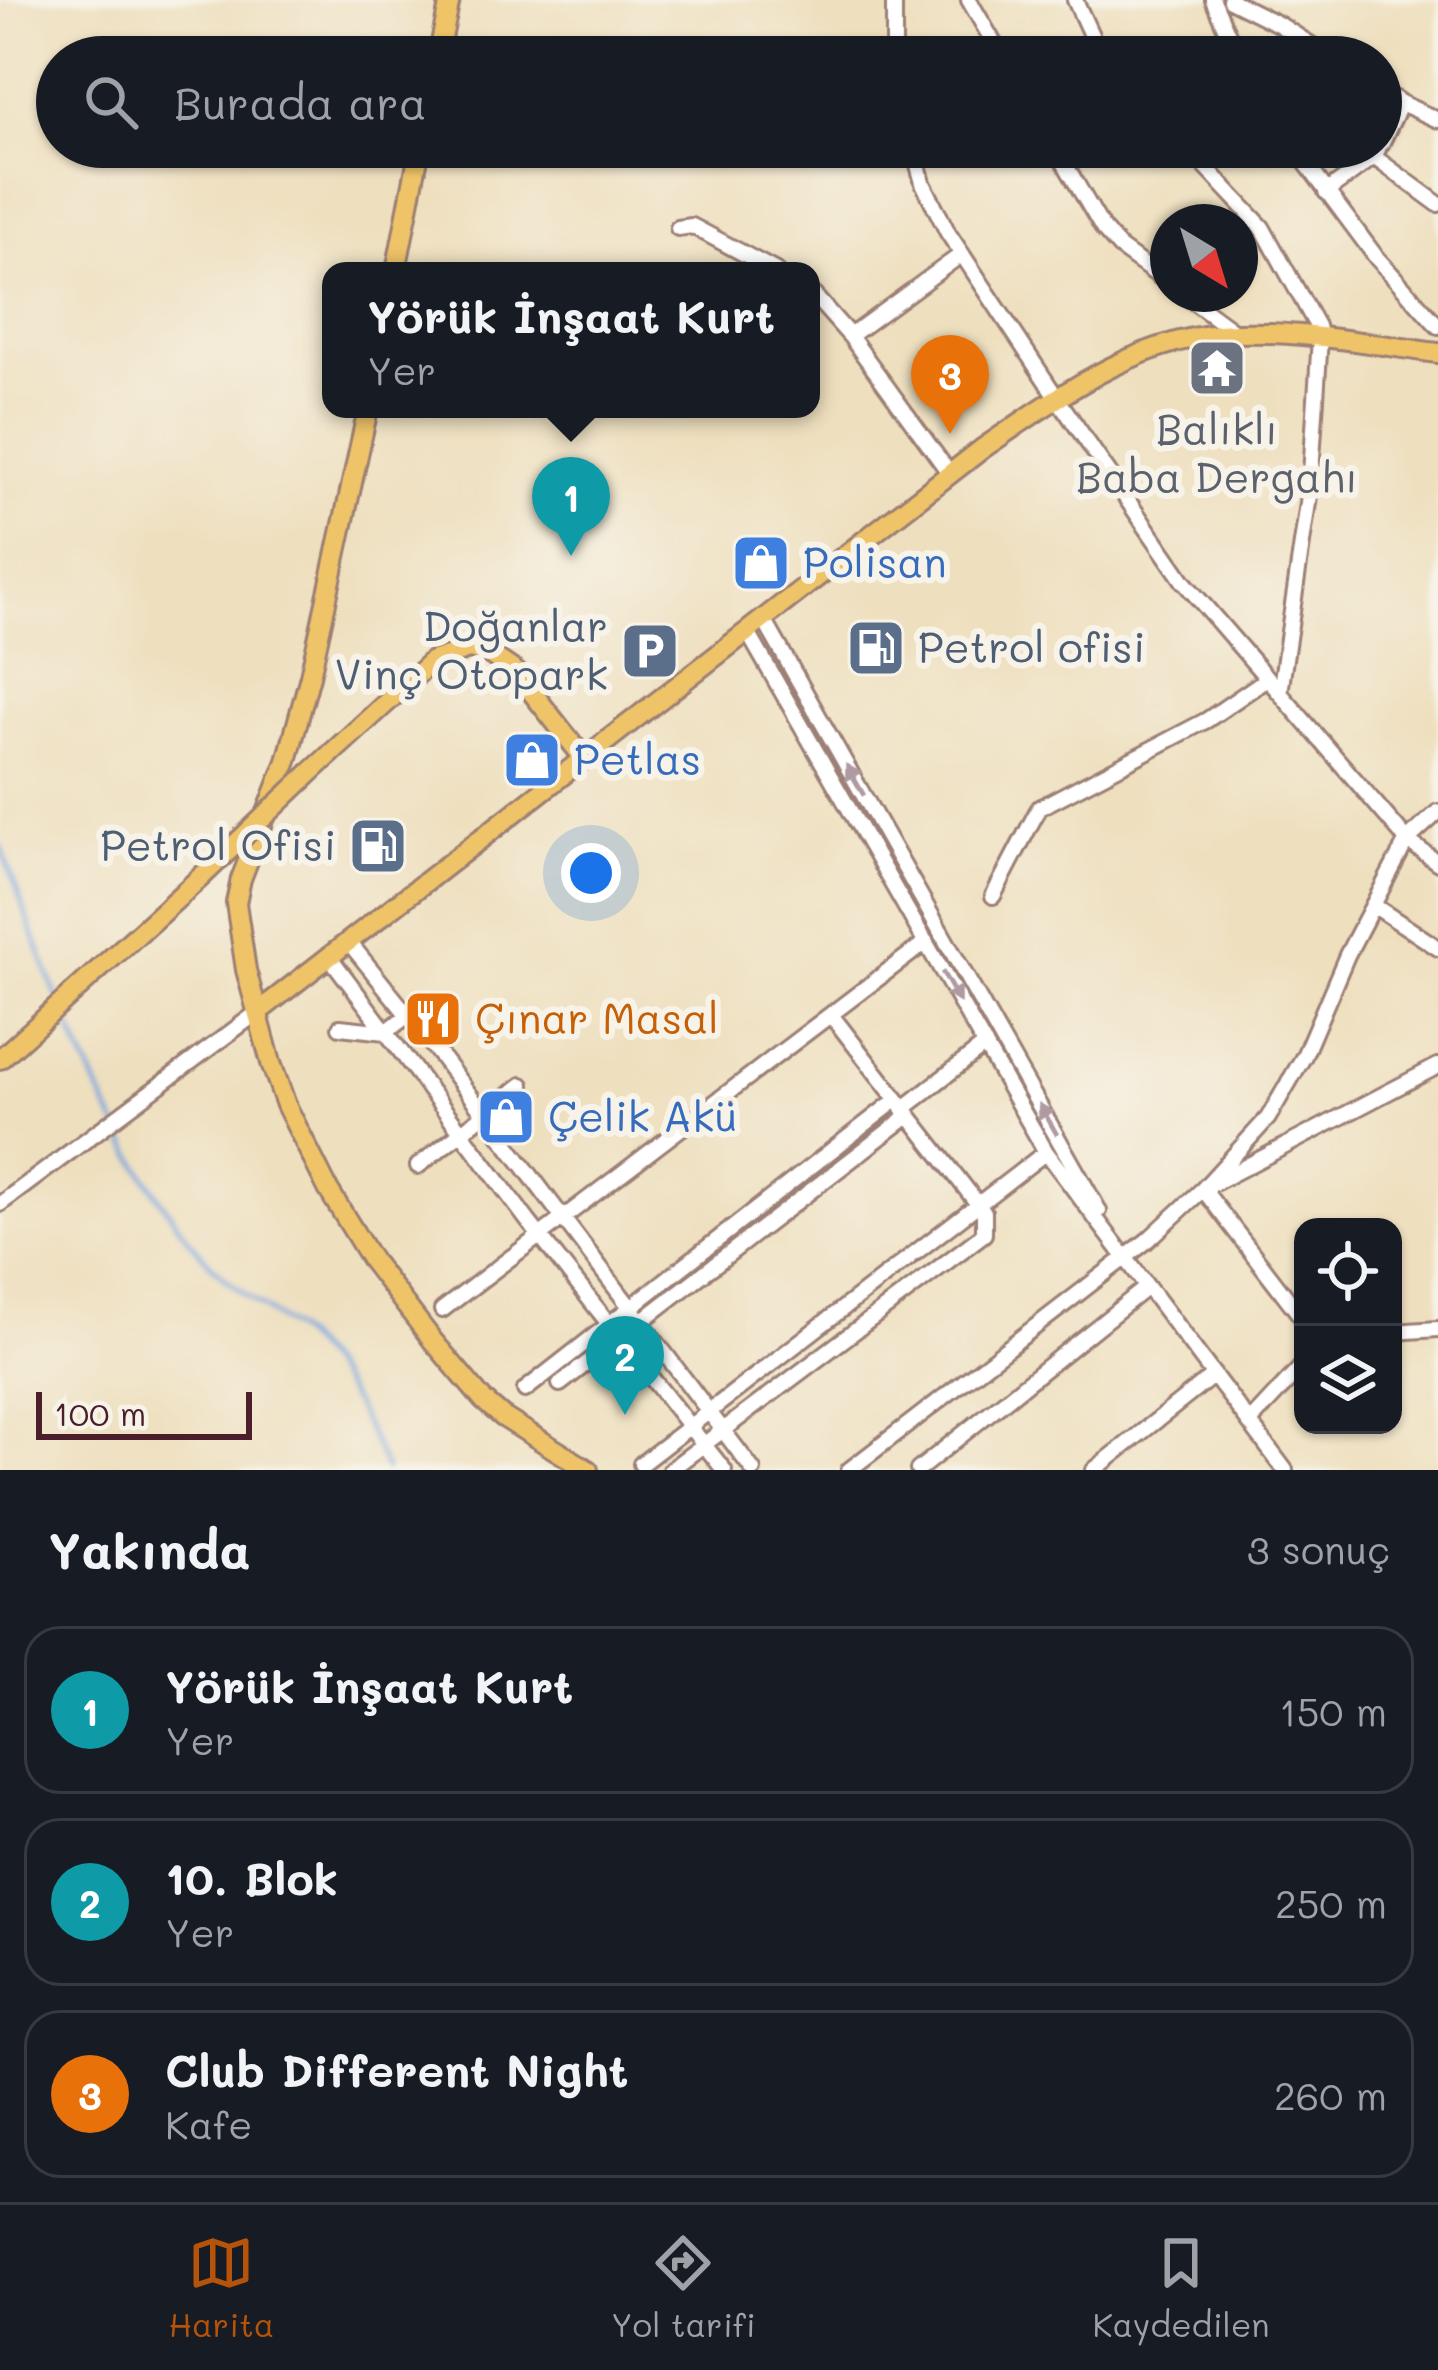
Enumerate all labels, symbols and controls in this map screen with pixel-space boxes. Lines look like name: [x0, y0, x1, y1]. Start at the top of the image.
search box: [36, 36, 1402, 168]
icon: search: [78, 69, 144, 135]
text: Burada ara: [174, 73, 427, 131]
north arrow: [1150, 204, 1258, 312]
popup: [322, 262, 820, 418]
text: Yörük İnşaat Kurt: [367, 286, 775, 344]
pin: 3: [911, 335, 989, 434]
temple icon: Balıklı Baba Dergahı: [1186, 337, 1248, 399]
text: Yer: [367, 344, 436, 395]
place label: Balıklı Baba Dergahı: [1076, 401, 1358, 504]
pin: 1: [532, 457, 610, 556]
shop icon: Polisan: [730, 532, 792, 594]
place label: Polisan: [803, 534, 947, 589]
place label: Doğanlar Vinç Otopark: [335, 598, 608, 701]
fuel station icon: Petrol ofisi: [845, 617, 907, 679]
place label: Petrol ofisi: [918, 619, 1145, 674]
parking icon: Doğanlar Vinç Otopark: [619, 620, 681, 682]
shop icon: Petlas: [501, 729, 563, 791]
place label: Petlas: [574, 731, 701, 786]
one-way arrow: [845, 763, 866, 797]
fuel station icon: Petrol Ofisi: [347, 815, 409, 877]
place label: Petrol Ofisi: [100, 817, 336, 872]
your location: [561, 843, 621, 903]
one-way arrow: [940, 970, 961, 1004]
restaurant icon: Çınar Masal: [402, 988, 464, 1050]
place label: Çınar Masal: [475, 990, 719, 1045]
shop icon: Çelik Akü: [475, 1086, 537, 1148]
place label: Çelik Akü: [548, 1088, 737, 1143]
one-way arrow: [1038, 1102, 1059, 1136]
map controls: [1294, 1218, 1402, 1434]
button: locate: [1294, 1218, 1402, 1326]
pin: 2: [586, 1316, 664, 1415]
button: layers: [1294, 1326, 1402, 1434]
scale bar: [36, 1386, 252, 1439]
text: 100 m: [54, 1391, 146, 1434]
text: Yakında: [48, 1515, 251, 1582]
text: 3 sonuç: [1247, 1523, 1390, 1574]
text: Yörük İnşaat Kurt: [165, 1656, 573, 1714]
text: 1: [81, 1685, 99, 1736]
text: 150 m: [1279, 1685, 1387, 1736]
text: Yer: [165, 1714, 234, 1765]
text: 10. Blok: [165, 1848, 338, 1906]
text: 2: [79, 1877, 101, 1928]
text: 250 m: [1275, 1877, 1387, 1928]
text: Yer: [165, 1906, 234, 1957]
text: Club Different Night: [165, 2040, 629, 2098]
text: 3: [78, 2069, 102, 2120]
text: 260 m: [1274, 2069, 1387, 2120]
text: Kafe: [165, 2098, 252, 2149]
tab: Harita: [168, 2230, 274, 2345]
tab: Yol tarifi: [611, 2230, 756, 2345]
tab: Kaydedilen: [1092, 2230, 1270, 2345]

